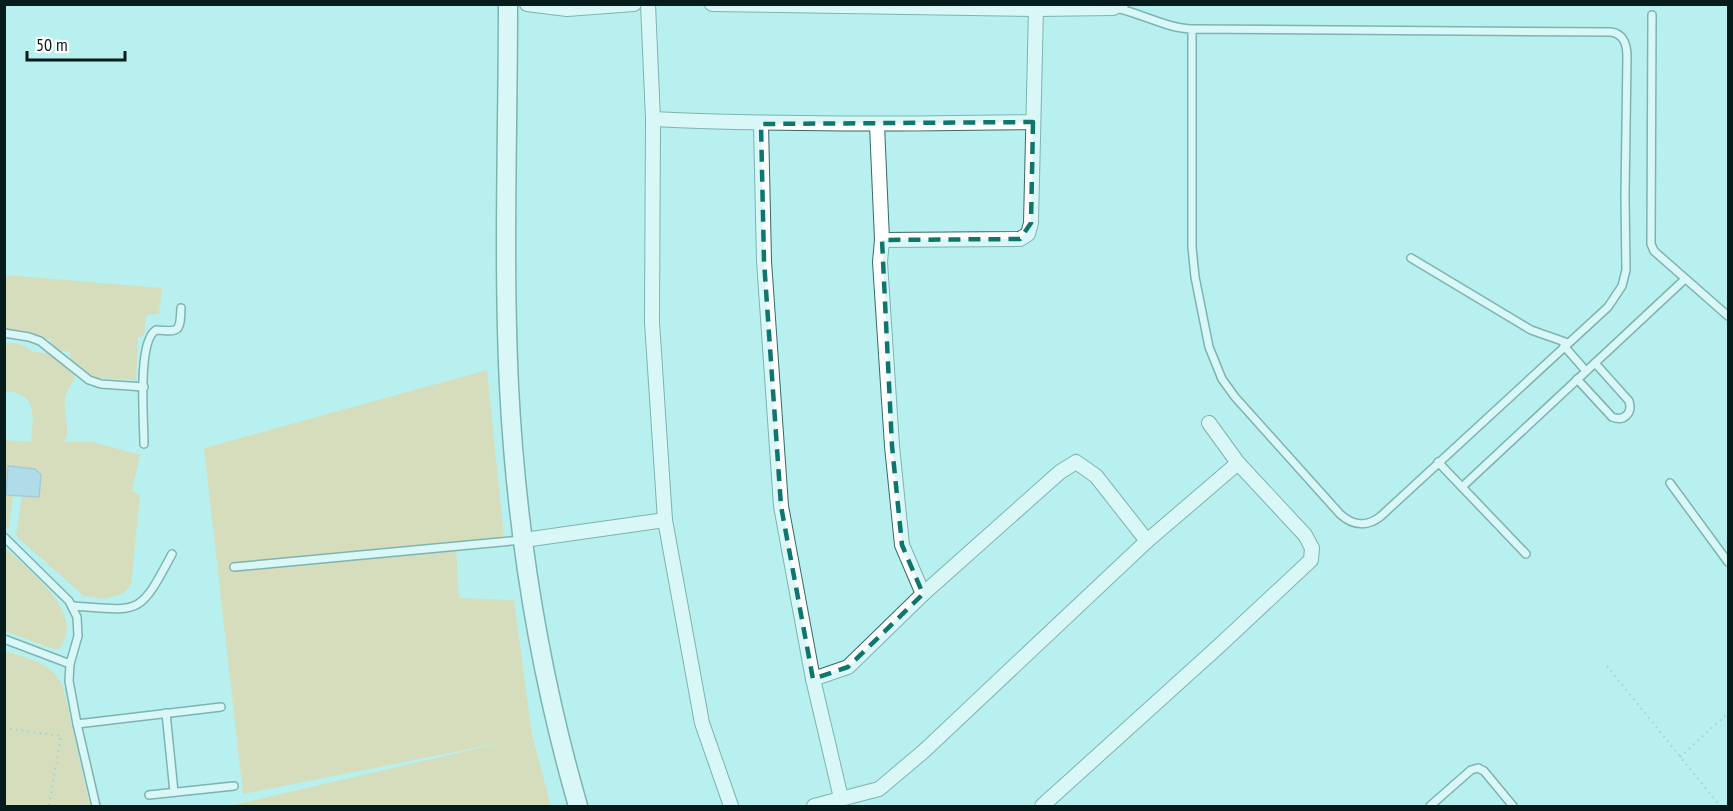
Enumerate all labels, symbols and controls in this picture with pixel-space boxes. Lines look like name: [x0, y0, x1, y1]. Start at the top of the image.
scale bar: [27, 24, 124, 62]
text: 50 m: [36, 33, 68, 56]

